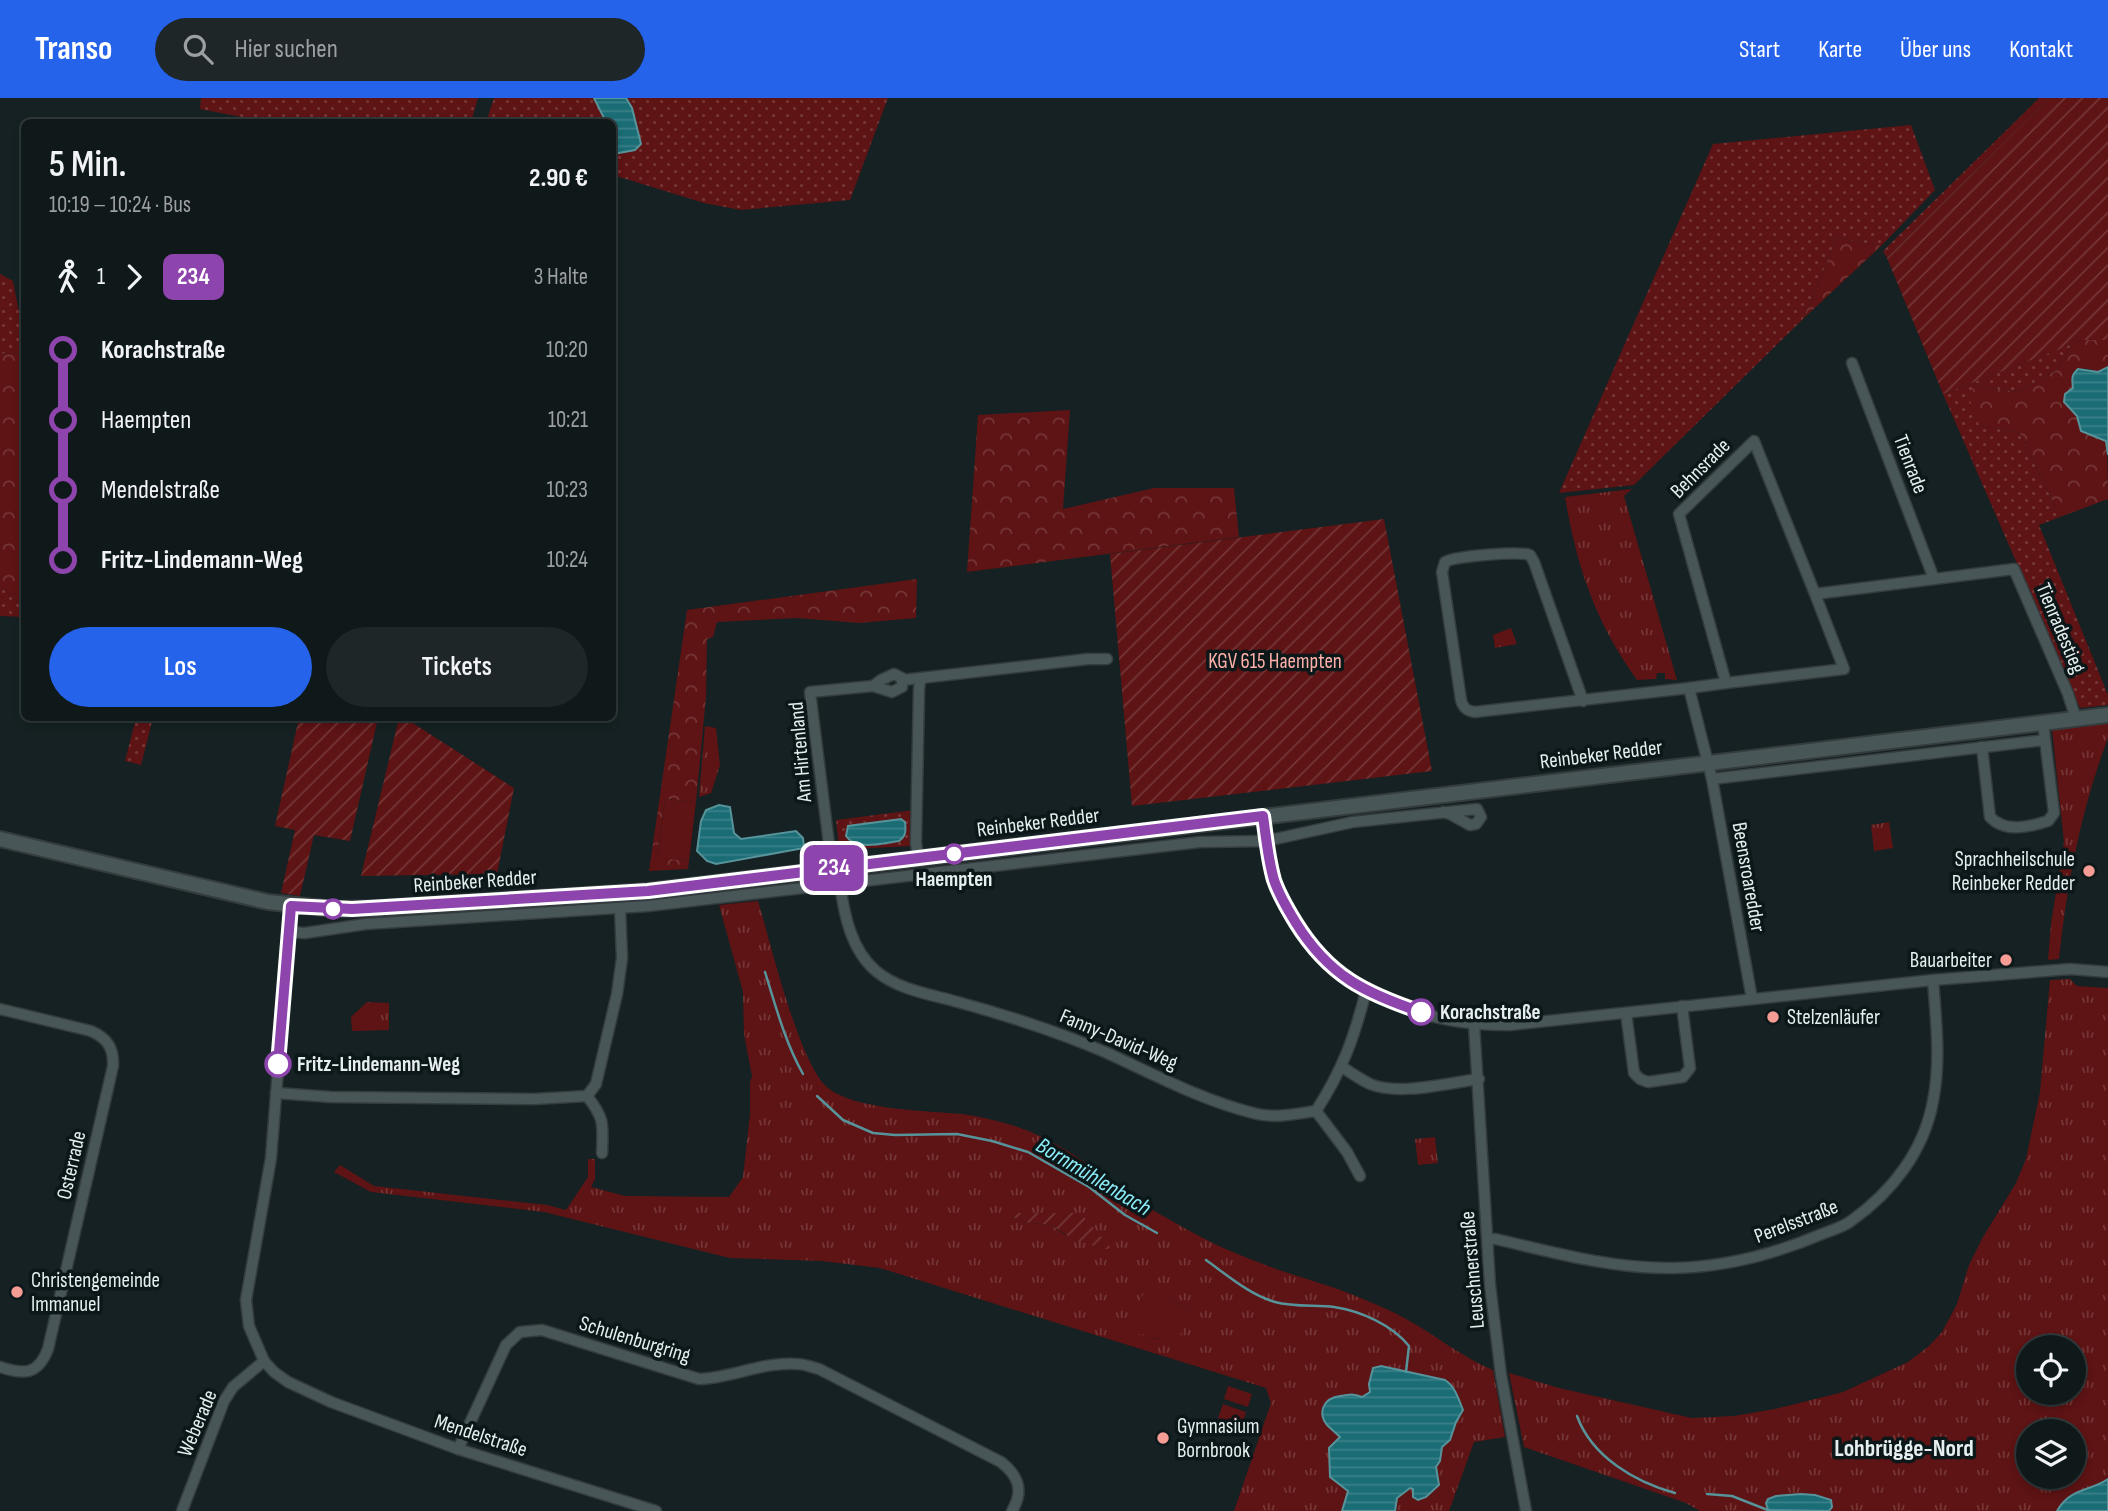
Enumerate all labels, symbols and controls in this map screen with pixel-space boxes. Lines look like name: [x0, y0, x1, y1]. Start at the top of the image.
search box: [155, 18, 645, 81]
text: Transo: [35, 29, 113, 69]
icon: search: [179, 30, 217, 68]
text: Hier suchen: [235, 34, 338, 65]
text: Start: [1739, 35, 1780, 64]
text: Karte: [1818, 35, 1862, 64]
text: Über uns: [1900, 35, 1971, 64]
text: Kontakt: [2009, 35, 2073, 64]
text: 5 Min.: [49, 142, 127, 187]
text: 2.90 €: [529, 163, 588, 194]
text: 10:19 – 10:24 · Bus: [49, 191, 191, 219]
icon: walk: [49, 258, 87, 296]
icon: forward: [115, 258, 153, 296]
text: 234: [177, 262, 210, 291]
text: 1: [97, 263, 105, 291]
text: 3 Halte: [534, 263, 588, 291]
text: Korachstraße: [101, 335, 225, 366]
text: 10:20: [546, 336, 588, 364]
text: Haempten: [101, 405, 191, 436]
text: 10:21: [548, 406, 588, 434]
street label: Tienrade: [1888, 431, 1933, 497]
street label: Behnsrade: [1665, 433, 1735, 503]
text: Mendelstraße: [101, 475, 220, 506]
text: 10:23: [546, 476, 588, 504]
text: Fritz-Lindemann-Weg: [101, 545, 303, 576]
text: 10:24: [547, 546, 588, 574]
street label: Tienradestieg: [2030, 579, 2091, 677]
button: Los: [49, 627, 312, 707]
button: Tickets: [326, 627, 588, 707]
park label: KGV 615 Haempten: [1208, 649, 1342, 674]
street label: Am Hirtenland: [784, 701, 817, 804]
street label: Reinbeker Redder: [1538, 735, 1664, 774]
street label: Reinbeker Redder: [975, 803, 1101, 842]
street label: Beensroaredder: [1727, 820, 1770, 934]
marker: Haempten: [944, 844, 964, 864]
line badge: 234: [794, 845, 874, 891]
place label: Sprachheilschule Reinbeker Redder: [1952, 847, 2075, 896]
text: 234: [818, 853, 850, 882]
marker: Sprachheilschule Reinbeker Redder: [2081, 863, 2097, 879]
street label: Reinbeker Redder: [413, 865, 537, 898]
place label: Haempten: [916, 867, 992, 892]
unlabelled marker: [323, 899, 343, 919]
place label: Bauarbeiter: [1910, 948, 1992, 973]
marker: Bauarbeiter: [1998, 952, 2014, 968]
marker: Korachstraße: [1408, 999, 1434, 1025]
place label: Korachstraße: [1440, 1000, 1541, 1025]
street label: Fanny-David-Weg: [1056, 1003, 1181, 1075]
place label: Stelzenläufer: [1787, 1005, 1880, 1030]
marker: Stelzenläufer: [1765, 1009, 1781, 1025]
marker: Fritz-Lindemann-Weg: [265, 1051, 291, 1077]
place label: Fritz-Lindemann-Weg: [297, 1052, 460, 1077]
street label: Osterrade: [51, 1128, 91, 1202]
water label: Bornmühlenbach: [1031, 1132, 1156, 1222]
street label: Perelsstraße: [1751, 1194, 1842, 1249]
street label: Leuschnerstraße: [1455, 1210, 1490, 1330]
place label: Christengemeinde Immanuel: [31, 1268, 160, 1317]
marker: Christengemeinde Immanuel: [9, 1284, 25, 1300]
street label: Schulenburgring: [576, 1311, 694, 1368]
map controls: [2016, 1335, 2086, 1489]
button: locate: [2016, 1335, 2086, 1405]
street label: Weberade: [172, 1386, 223, 1460]
street label: Mendelstraße: [431, 1409, 530, 1462]
place label: Gymnasium Bornbrook: [1177, 1414, 1260, 1463]
button: layers: [2016, 1419, 2086, 1489]
marker: Gymnasium Bornbrook: [1155, 1430, 1171, 1446]
district label: Lohbrügge-Nord: [1834, 1434, 1974, 1463]

